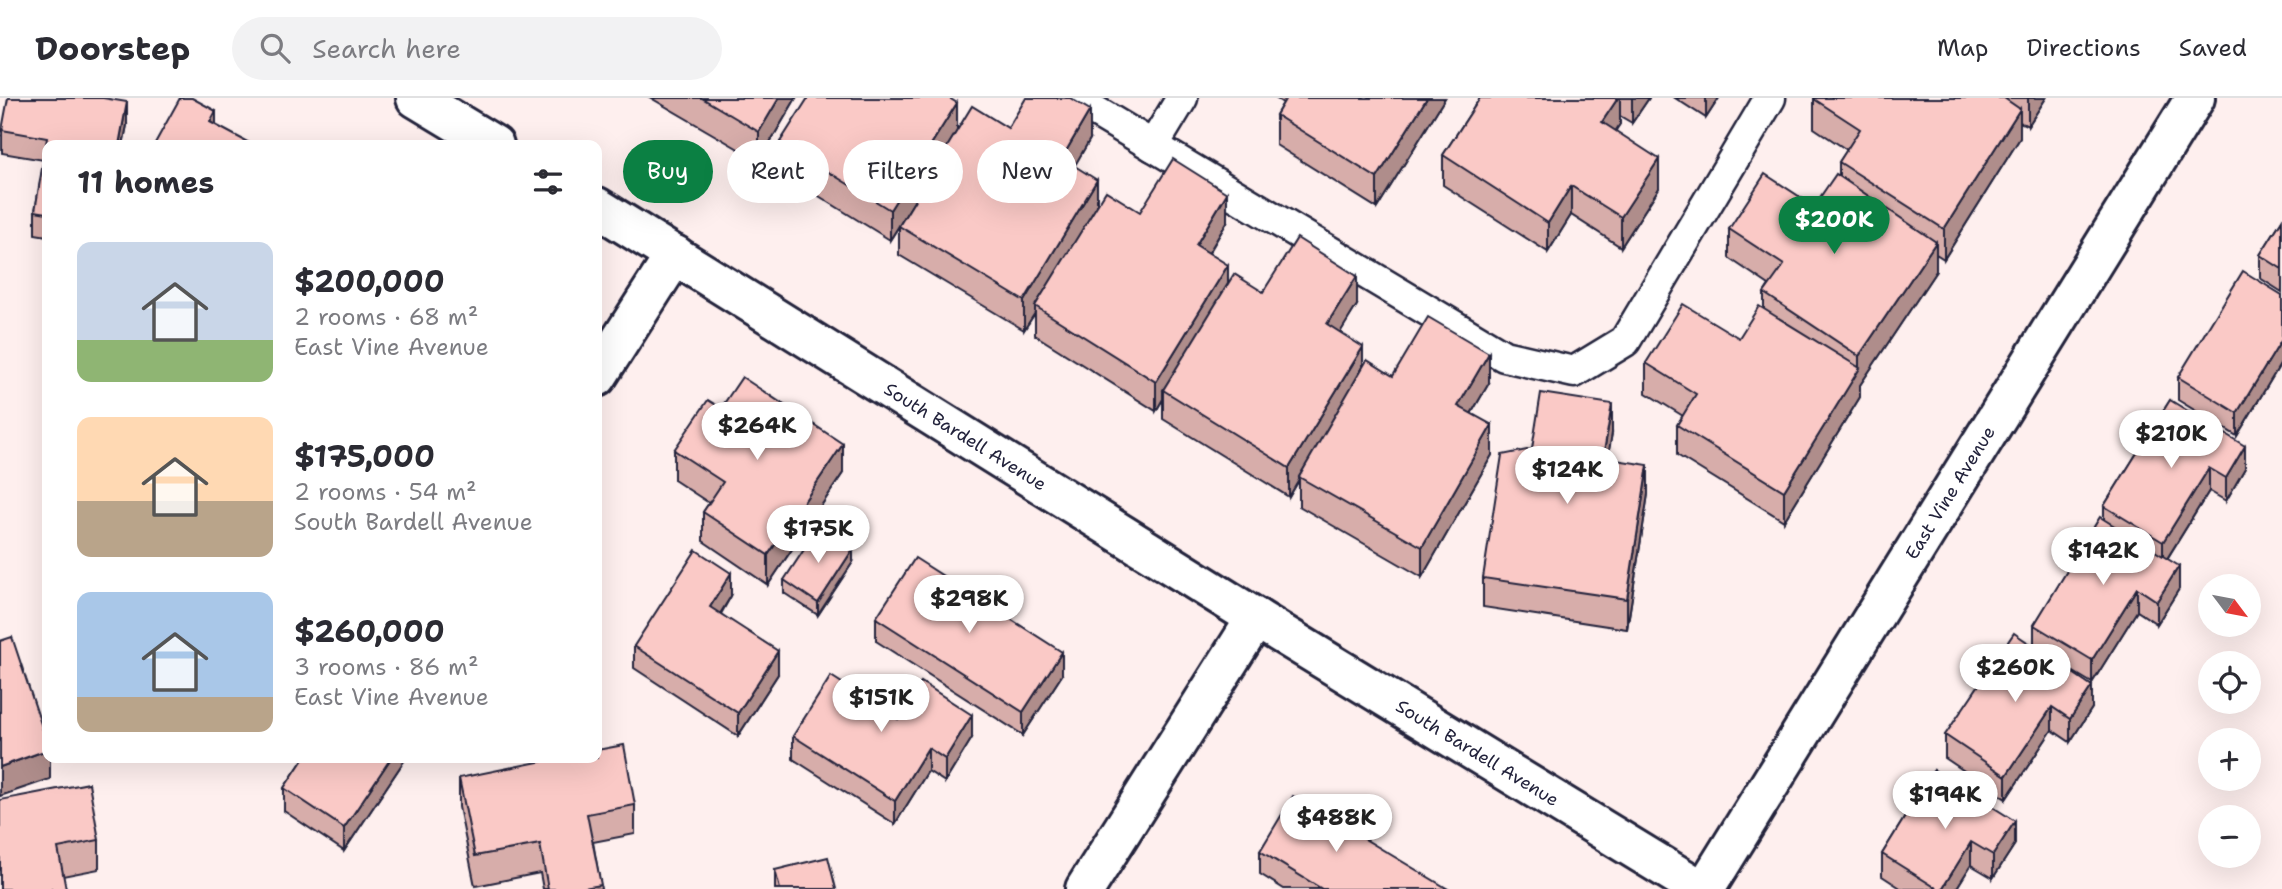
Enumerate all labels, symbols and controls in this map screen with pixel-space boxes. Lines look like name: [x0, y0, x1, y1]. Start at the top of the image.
search box: [232, 17, 722, 80]
text: Doorstep: [35, 26, 190, 71]
icon: search: [256, 29, 294, 67]
text: Search here: [312, 31, 461, 66]
text: Map: [1937, 32, 1988, 64]
text: Directions: [2026, 32, 2141, 64]
text: Saved: [2179, 32, 2247, 64]
chip: Buy: [623, 140, 713, 203]
chip: Rent: [727, 140, 829, 203]
chip: Filters: [843, 140, 963, 203]
chip: New: [977, 140, 1077, 203]
text: 11 homes: [77, 162, 214, 203]
icon: filters: [529, 163, 567, 201]
pin: $200K: [1785, 197, 1883, 256]
text: $200K: [1795, 204, 1873, 234]
text: $200,000: [294, 261, 445, 302]
icon: home: [133, 270, 217, 354]
text: 2 rooms · 68 m²: [294, 302, 478, 332]
text: East Vine Avenue: [294, 332, 489, 362]
street label: South Bardell Avenue: [880, 377, 1051, 496]
pin: $264K: [708, 402, 806, 462]
text: $264K: [718, 410, 796, 440]
pin: $210K: [2122, 410, 2220, 470]
text: $210K: [2135, 418, 2207, 448]
street label: East Vine Avenue: [1900, 422, 2001, 564]
text: $175,000: [294, 436, 435, 477]
icon: home: [133, 445, 217, 529]
pin: $124K: [1518, 446, 1616, 506]
text: $124K: [1531, 454, 1603, 484]
text: 2 rooms · 54 m²: [294, 477, 477, 507]
pin: $175K: [769, 505, 867, 565]
text: South Bardell Avenue: [294, 507, 533, 537]
text: $175K: [783, 513, 853, 543]
pin: $142K: [2054, 528, 2152, 587]
text: $142K: [2067, 535, 2139, 565]
north arrow: [2198, 574, 2261, 637]
map controls: [2198, 574, 2261, 868]
pin: $298K: [920, 575, 1018, 635]
text: $298K: [930, 583, 1008, 613]
text: $260,000: [294, 611, 445, 652]
icon: home: [133, 620, 217, 704]
pin: $260K: [1966, 644, 2064, 704]
button: locate: [2198, 651, 2261, 714]
text: 3 rooms · 86 m²: [294, 652, 479, 682]
text: $260K: [1976, 652, 2054, 682]
pin: $151K: [832, 674, 930, 734]
text: East Vine Avenue: [294, 682, 489, 712]
text: $151K: [848, 682, 914, 712]
street label: South Bardell Avenue: [1391, 694, 1563, 812]
button: +: [2198, 728, 2261, 791]
pin: $194K: [1896, 772, 1994, 831]
text: $194K: [1909, 779, 1981, 809]
pin: $488K: [1287, 794, 1385, 854]
text: $488K: [1296, 802, 1376, 832]
button: −: [2198, 805, 2261, 868]

